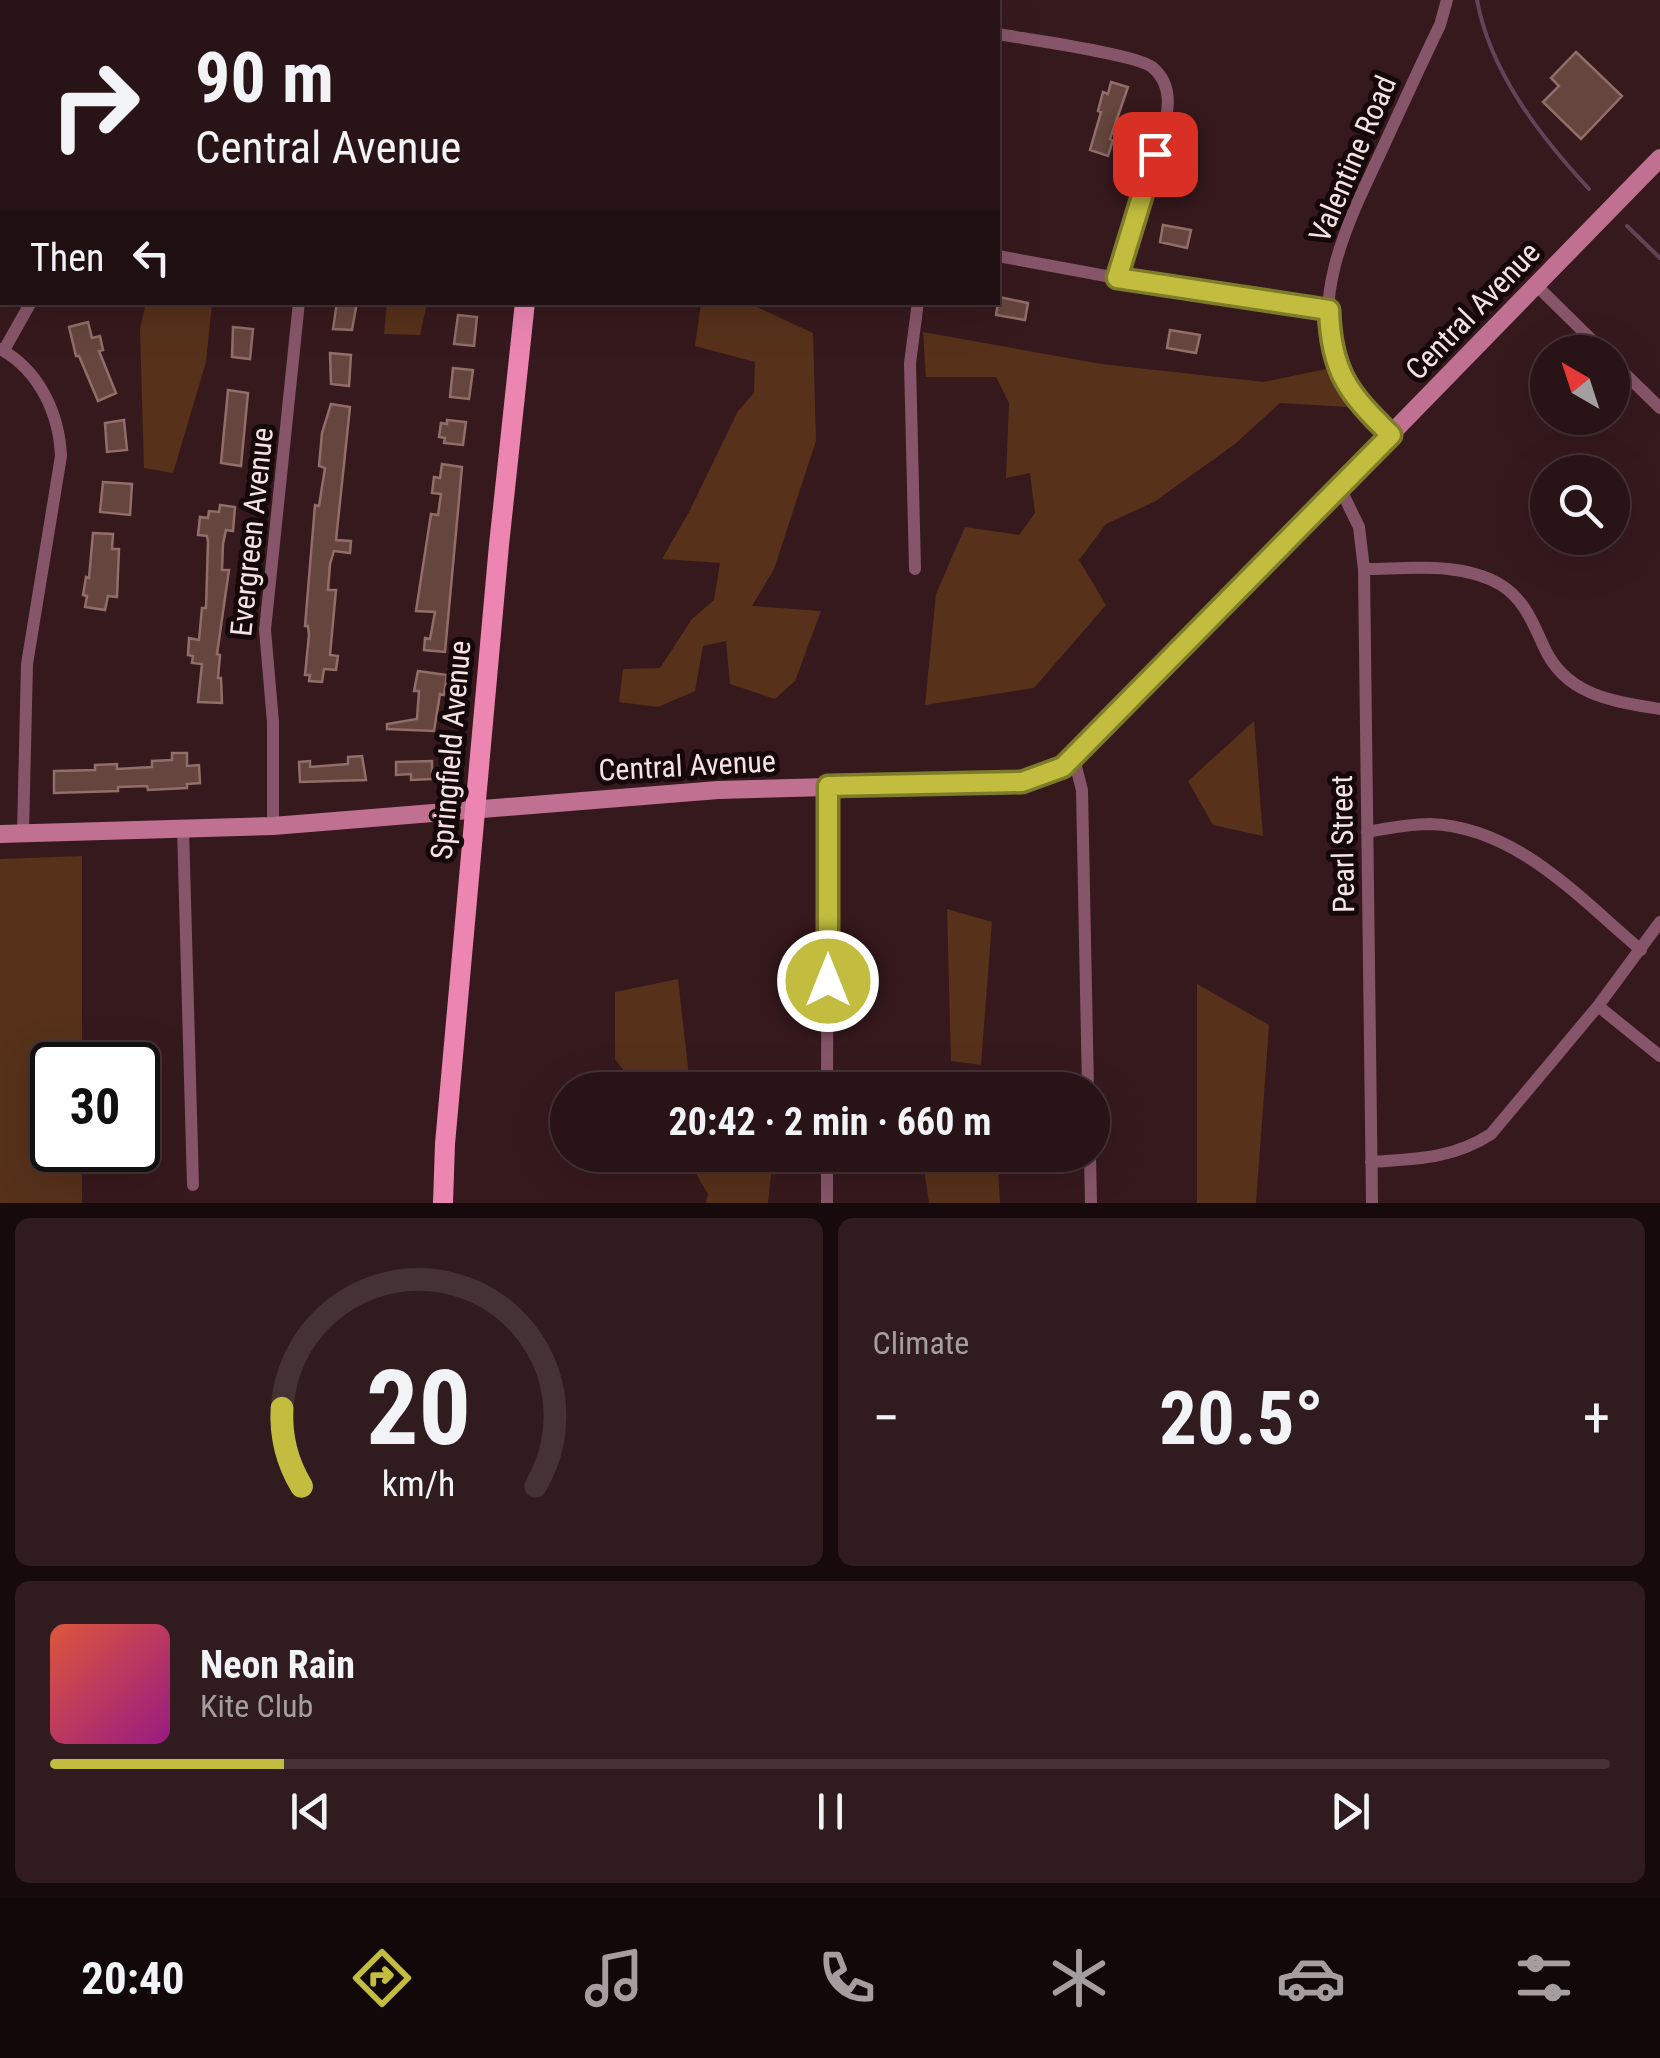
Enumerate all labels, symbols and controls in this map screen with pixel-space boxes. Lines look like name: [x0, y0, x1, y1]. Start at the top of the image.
text: 90 m: [195, 37, 334, 119]
icon: right: [30, 40, 160, 170]
street label: Valentine Road: [1302, 70, 1403, 247]
pin: [1113, 112, 1198, 197]
text: Central Avenue: [195, 121, 461, 174]
icon: arrive: [1128, 127, 1183, 182]
icon: left: [124, 230, 179, 285]
street label: Central Avenue: [1398, 235, 1547, 387]
text: Then: [30, 236, 104, 280]
north arrow: [1530, 335, 1630, 435]
map controls: [1530, 335, 1630, 555]
street label: Evergreen Avenue: [223, 426, 280, 638]
button: search: [1530, 455, 1630, 555]
street label: Springfield Avenue: [424, 639, 478, 861]
street label: Central Avenue: [597, 743, 777, 788]
street label: Pearl Street: [1324, 775, 1361, 913]
position arrow: [776, 929, 880, 1033]
speed limit sign: 30: [30, 1042, 160, 1172]
text: 20:42 · 2 min · 660 m: [669, 1100, 991, 1144]
text: Climate: [873, 1324, 969, 1362]
text: 20: [366, 1348, 471, 1469]
text: 20.5°: [1159, 1374, 1324, 1462]
text: −: [873, 1386, 900, 1450]
text: +: [1583, 1386, 1610, 1450]
text: km/h: [382, 1463, 456, 1505]
text: Neon Rain: [200, 1643, 355, 1687]
text: Kite Club: [200, 1687, 313, 1725]
icon: previous: [283, 1784, 338, 1839]
icon: pause: [803, 1784, 858, 1839]
icon: next: [1323, 1784, 1378, 1839]
icon: directions: [347, 1943, 417, 2013]
icon: music: [579, 1943, 649, 2013]
icon: phone: [812, 1943, 882, 2013]
icon: climate: [1044, 1943, 1114, 2013]
icon: car: [1276, 1943, 1346, 2013]
icon: filters: [1509, 1943, 1579, 2013]
text: 20:40: [81, 1952, 184, 2005]

